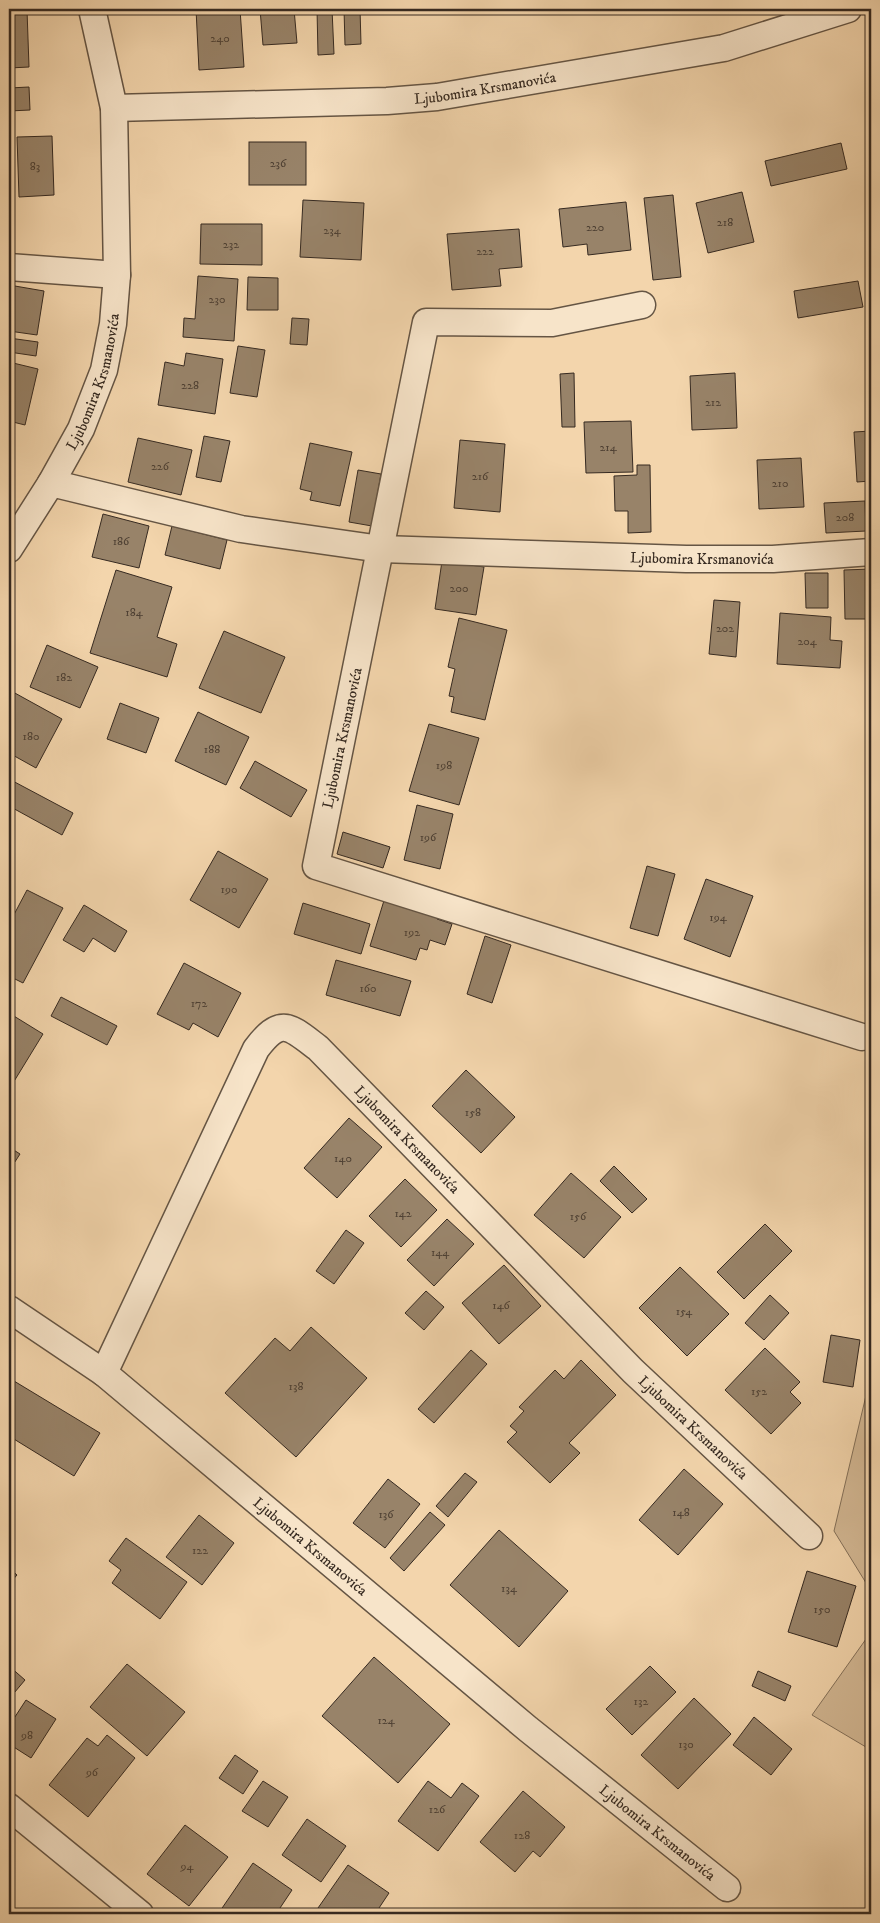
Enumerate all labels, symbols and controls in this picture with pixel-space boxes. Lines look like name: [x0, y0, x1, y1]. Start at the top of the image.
house number: 240: [210, 31, 230, 46]
street label: Ljubomira Krsmanovića: [413, 68, 558, 109]
house number: 236: [270, 156, 287, 171]
house number: 83: [30, 159, 40, 174]
house number: 218: [717, 215, 733, 230]
house number: 220: [586, 220, 604, 235]
house number: 234: [323, 223, 342, 238]
house number: 232: [223, 237, 239, 252]
house number: 222: [476, 244, 494, 259]
house number: 230: [209, 292, 225, 307]
street label: Ljubomira Krsmanovića: [62, 312, 124, 454]
house number: 228: [181, 378, 199, 393]
house number: 212: [705, 395, 721, 410]
house number: 214: [599, 440, 618, 455]
house number: 226: [151, 459, 170, 474]
house number: 216: [472, 469, 489, 484]
house number: 210: [772, 476, 788, 491]
house number: 208: [836, 510, 854, 525]
house number: 186: [113, 534, 130, 549]
street label: Ljubomira Krsmanovića: [630, 548, 774, 569]
house number: 200: [450, 581, 468, 596]
house number: 184: [125, 605, 144, 620]
house number: 202: [716, 621, 734, 636]
house number: 204: [797, 634, 818, 649]
street label: Ljubomira Krsmanovića: [318, 665, 367, 810]
house number: 182: [56, 670, 72, 685]
house number: 180: [23, 729, 39, 744]
house number: 188: [204, 742, 220, 757]
house number: 198: [436, 758, 452, 773]
house number: 196: [420, 830, 437, 845]
house number: 190: [221, 882, 237, 897]
house number: 194: [709, 910, 728, 925]
house number: 192: [404, 925, 420, 940]
house number: 160: [359, 981, 377, 996]
house number: 172: [191, 996, 207, 1011]
street label: Ljubomira Krsmanovića: [350, 1082, 464, 1198]
house number: 158: [465, 1105, 481, 1120]
house number: 140: [334, 1151, 352, 1166]
house number: 142: [394, 1206, 412, 1221]
house number: 156: [570, 1209, 587, 1224]
house number: 144: [431, 1245, 450, 1260]
house number: 146: [492, 1298, 511, 1313]
house number: 154: [676, 1304, 693, 1319]
street label: Ljubomira Krsmanovića: [634, 1372, 752, 1484]
house number: 138: [289, 1379, 303, 1394]
house number: 152: [751, 1384, 767, 1399]
street label: Ljubomira Krsmanovića: [249, 1493, 372, 1600]
house number: 148: [672, 1505, 690, 1520]
house number: 136: [378, 1507, 394, 1522]
house number: 122: [192, 1543, 208, 1558]
house number: 134: [501, 1581, 518, 1596]
house number: 150: [814, 1602, 830, 1617]
house number: 132: [634, 1694, 648, 1709]
house number: 124: [377, 1713, 396, 1728]
house number: 98: [20, 1728, 33, 1743]
house number: 130: [678, 1737, 694, 1752]
house number: 96: [85, 1765, 99, 1780]
street label: Ljubomira Krsmanovića: [595, 1781, 720, 1886]
house number: 126: [429, 1802, 446, 1817]
house number: 128: [514, 1828, 530, 1843]
house number: 94: [180, 1859, 195, 1874]

